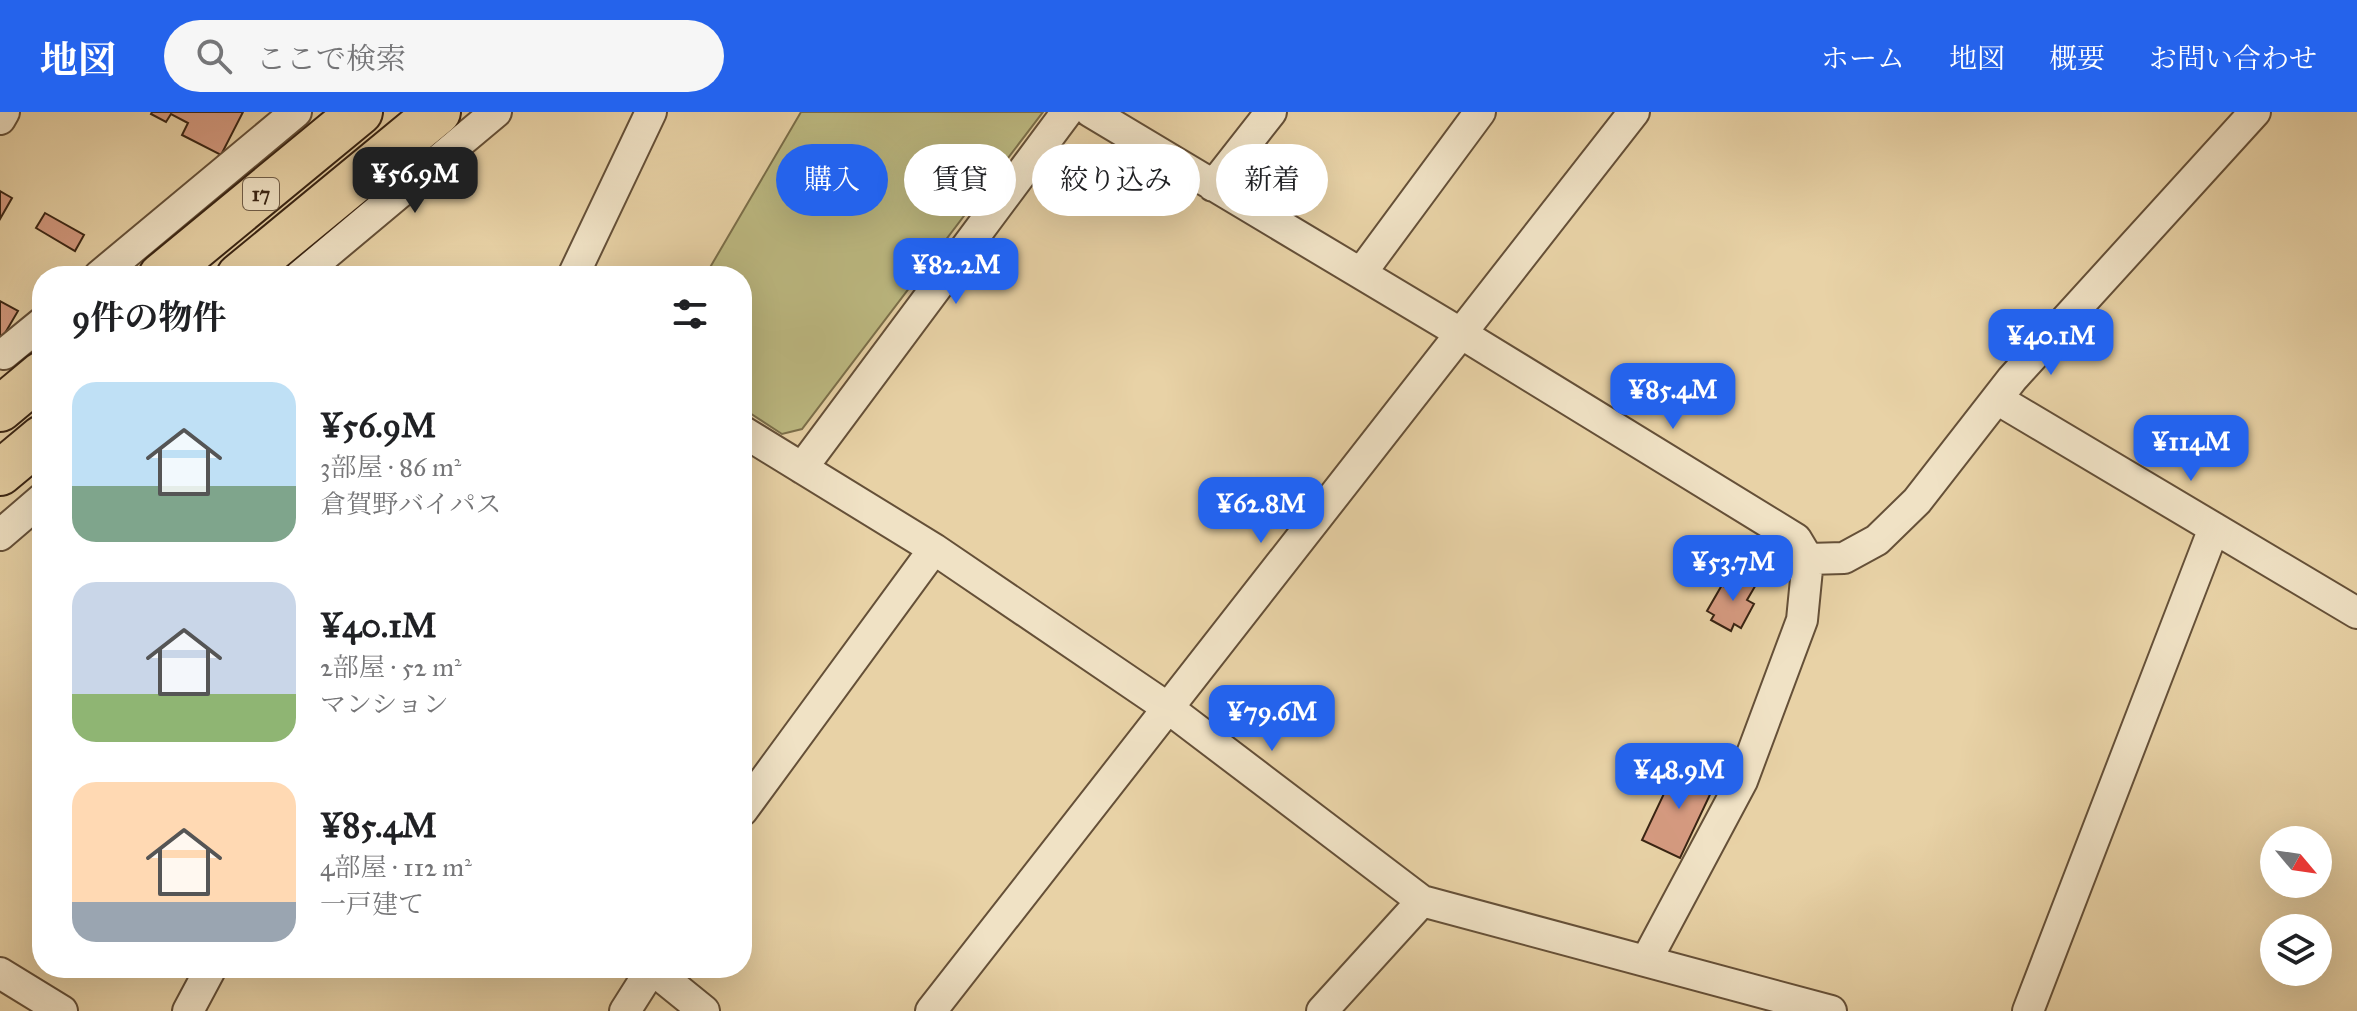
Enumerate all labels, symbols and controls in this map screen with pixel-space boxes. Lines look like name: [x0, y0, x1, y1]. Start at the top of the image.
search box: [164, 20, 724, 92]
icon: search: [192, 34, 236, 78]
text: 地図: [40, 37, 116, 83]
text: ここで検索: [256, 41, 406, 77]
text: ホーム: [1821, 41, 1905, 76]
text: 地図: [1949, 41, 2005, 76]
text: 概要: [2049, 41, 2105, 76]
text: お問い合わせ: [2149, 41, 2317, 76]
chip: 購入: [776, 144, 888, 216]
chip: 賃貸: [904, 144, 1016, 216]
chip: 絞り込み: [1032, 144, 1200, 216]
chip: 新着: [1216, 144, 1328, 216]
pin: ¥56.9M: [350, 147, 480, 215]
text: ¥56.9M: [371, 157, 459, 189]
road number: 17: [243, 178, 279, 210]
pin: ¥82.2M: [891, 238, 1021, 306]
text: ¥82.2M: [911, 248, 1001, 280]
icon: filters: [668, 292, 712, 336]
text: 9件の物件: [72, 297, 226, 338]
pin: ¥40.1M: [1986, 309, 2116, 377]
text: ¥40.1M: [2006, 319, 2096, 351]
pin: ¥85.4M: [1608, 363, 1738, 431]
text: ¥85.4M: [1628, 373, 1718, 405]
text: ¥56.9M: [320, 405, 436, 446]
icon: home: [136, 414, 232, 510]
pin: ¥114M: [2135, 415, 2247, 483]
text: ¥114M: [2152, 425, 2230, 457]
text: 3部屋 · 86 m²: [320, 451, 461, 483]
pin: ¥62.8M: [1196, 477, 1326, 545]
text: ¥62.8M: [1216, 487, 1306, 519]
text: 倉賀野バイパス: [320, 488, 501, 520]
pin: ¥53.7M: [1668, 535, 1798, 603]
text: ¥53.7M: [1691, 545, 1775, 577]
text: ¥40.1M: [320, 605, 437, 646]
icon: home: [136, 614, 232, 710]
text: 2部屋 · 52 m²: [320, 651, 462, 683]
pin: ¥79.6M: [1207, 685, 1337, 753]
text: マンション: [320, 688, 449, 720]
text: ¥79.6M: [1227, 695, 1317, 727]
pin: ¥48.9M: [1614, 743, 1744, 811]
text: ¥48.9M: [1633, 753, 1725, 785]
text: ¥85.4M: [320, 805, 437, 846]
icon: home: [136, 814, 232, 910]
north arrow: [2260, 826, 2332, 898]
map controls: [2260, 826, 2332, 986]
text: 4部屋 · 112 m²: [320, 851, 472, 883]
text: 一戸建て: [320, 888, 424, 920]
button: layers: [2260, 914, 2332, 986]

